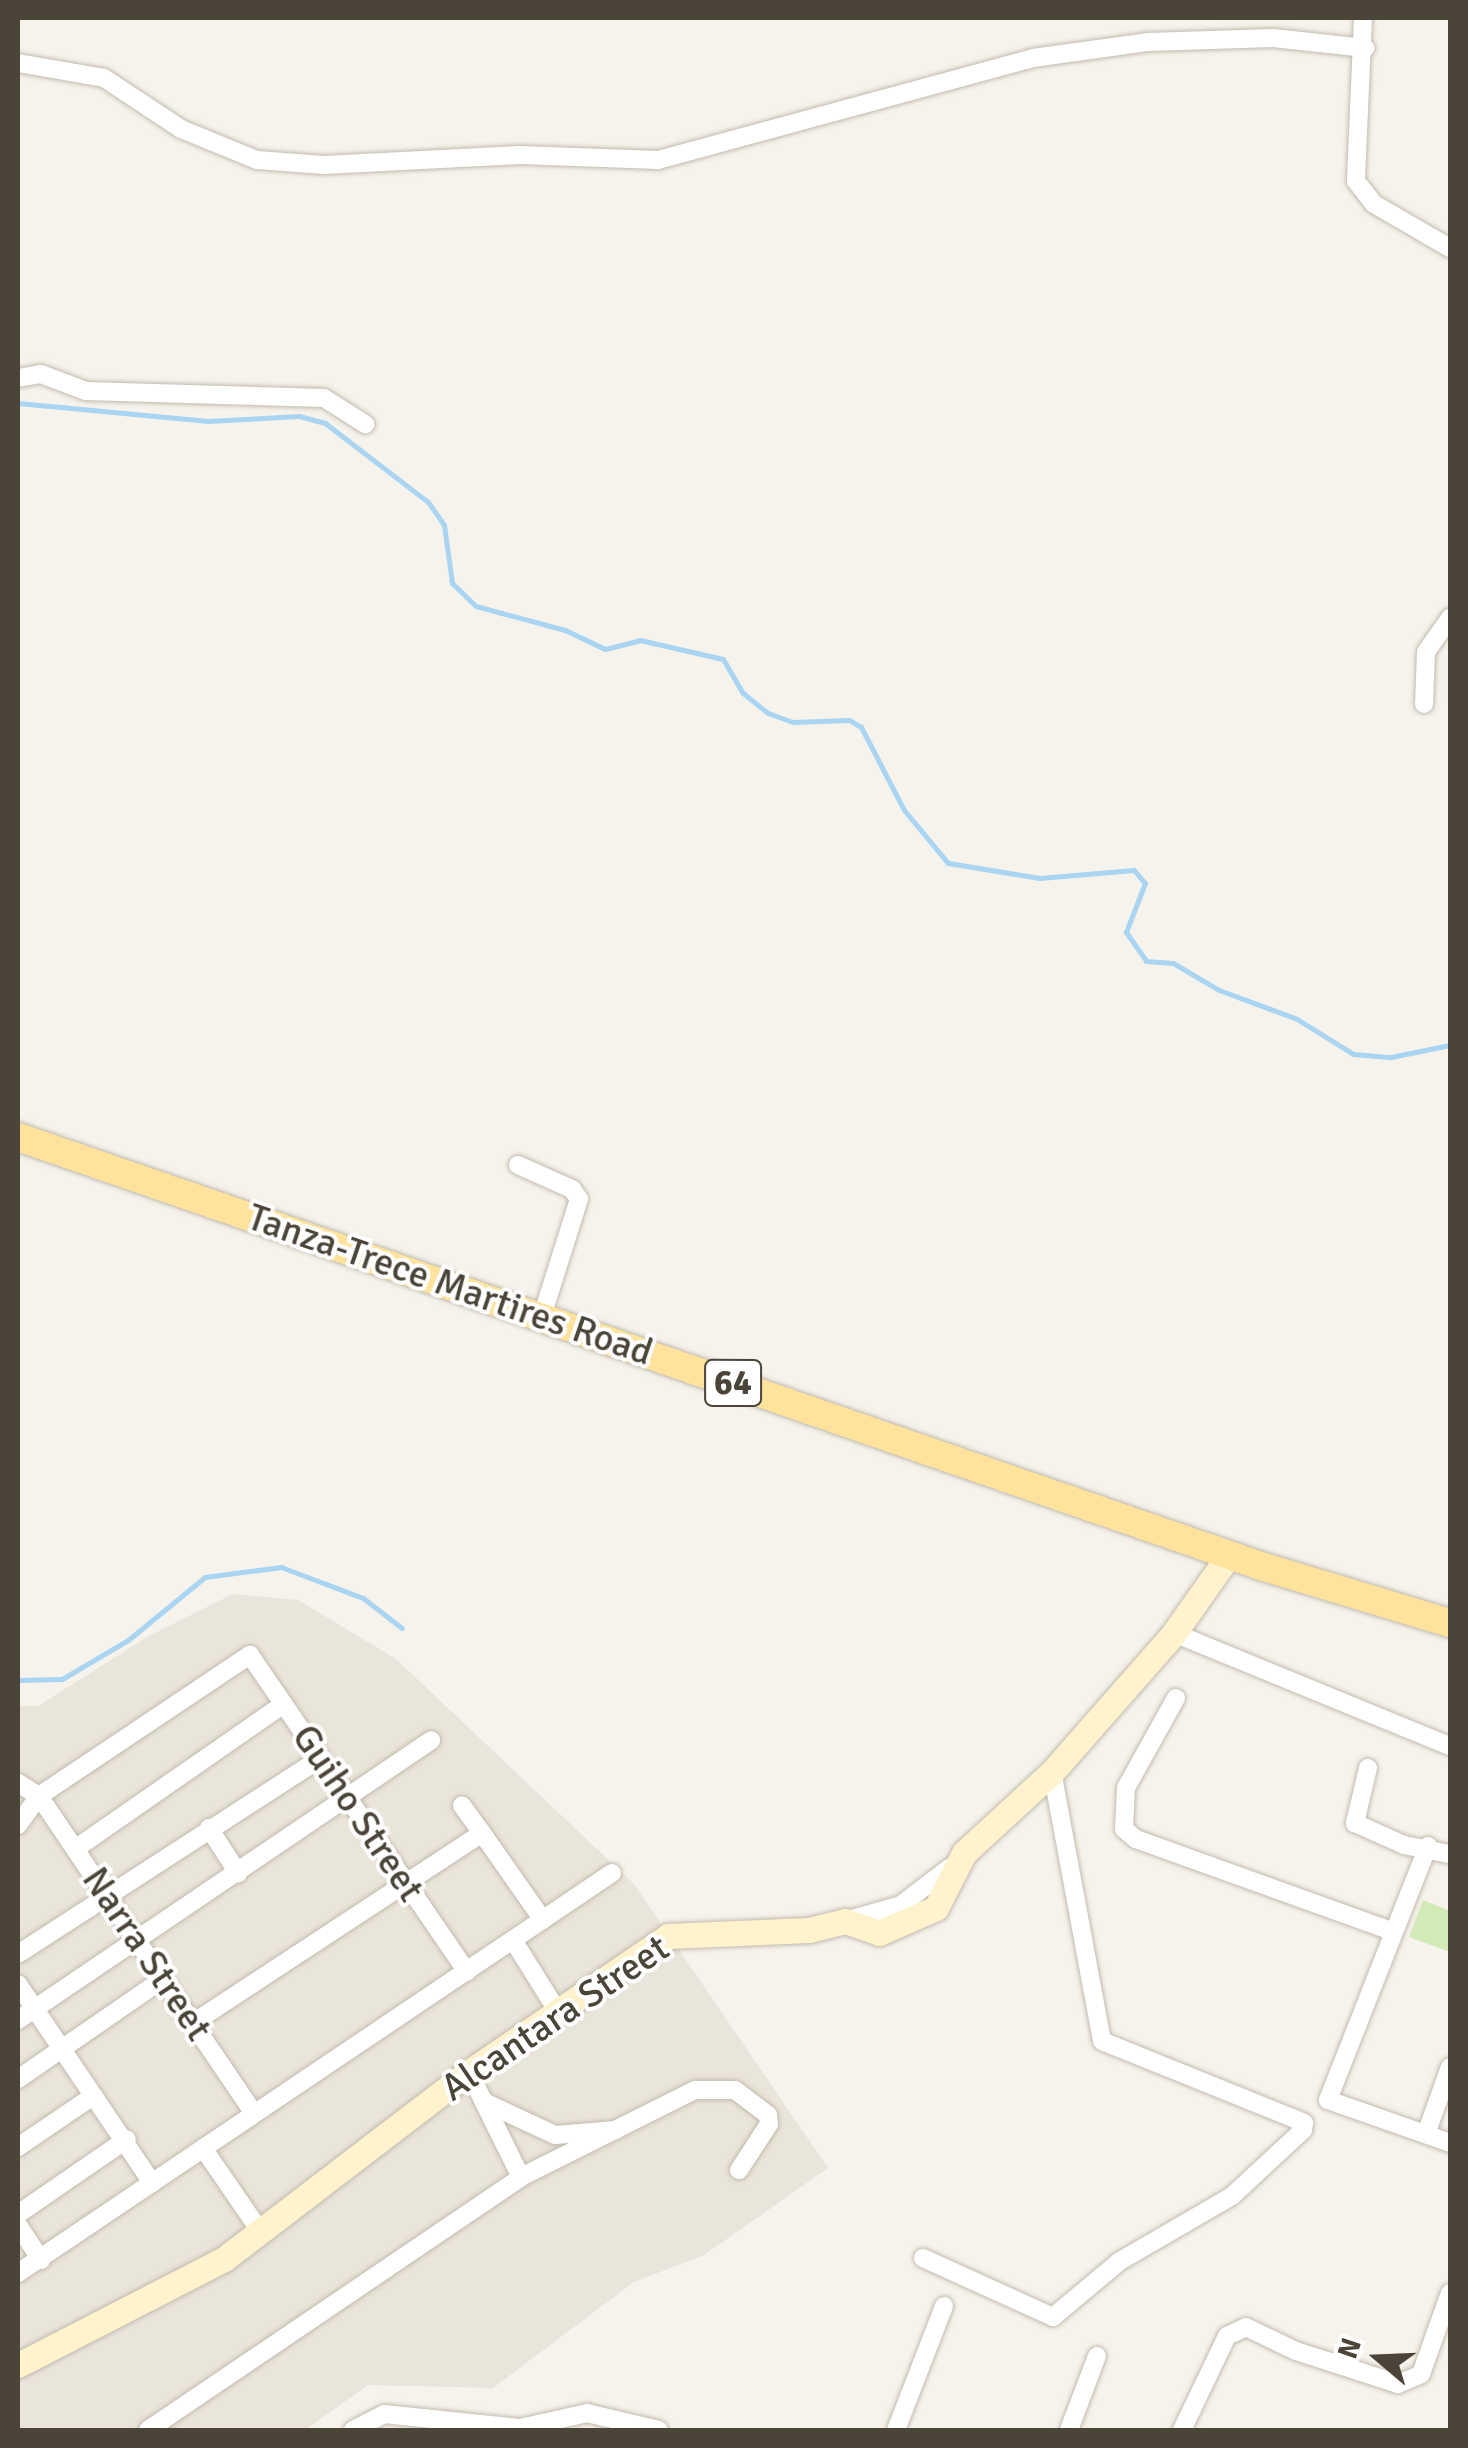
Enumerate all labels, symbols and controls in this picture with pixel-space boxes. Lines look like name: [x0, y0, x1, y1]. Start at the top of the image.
street label: Tanza-Trece Martires Road: [242, 1194, 658, 1376]
road number: 64: [703, 1353, 763, 1413]
street label: Guiho Street: [282, 1716, 434, 1910]
street label: Narra Street: [72, 1859, 222, 2049]
street label: Alcantara Street: [433, 1925, 677, 2111]
north arrow: [1328, 2308, 1428, 2408]
text: N: [1330, 2333, 1369, 2363]

